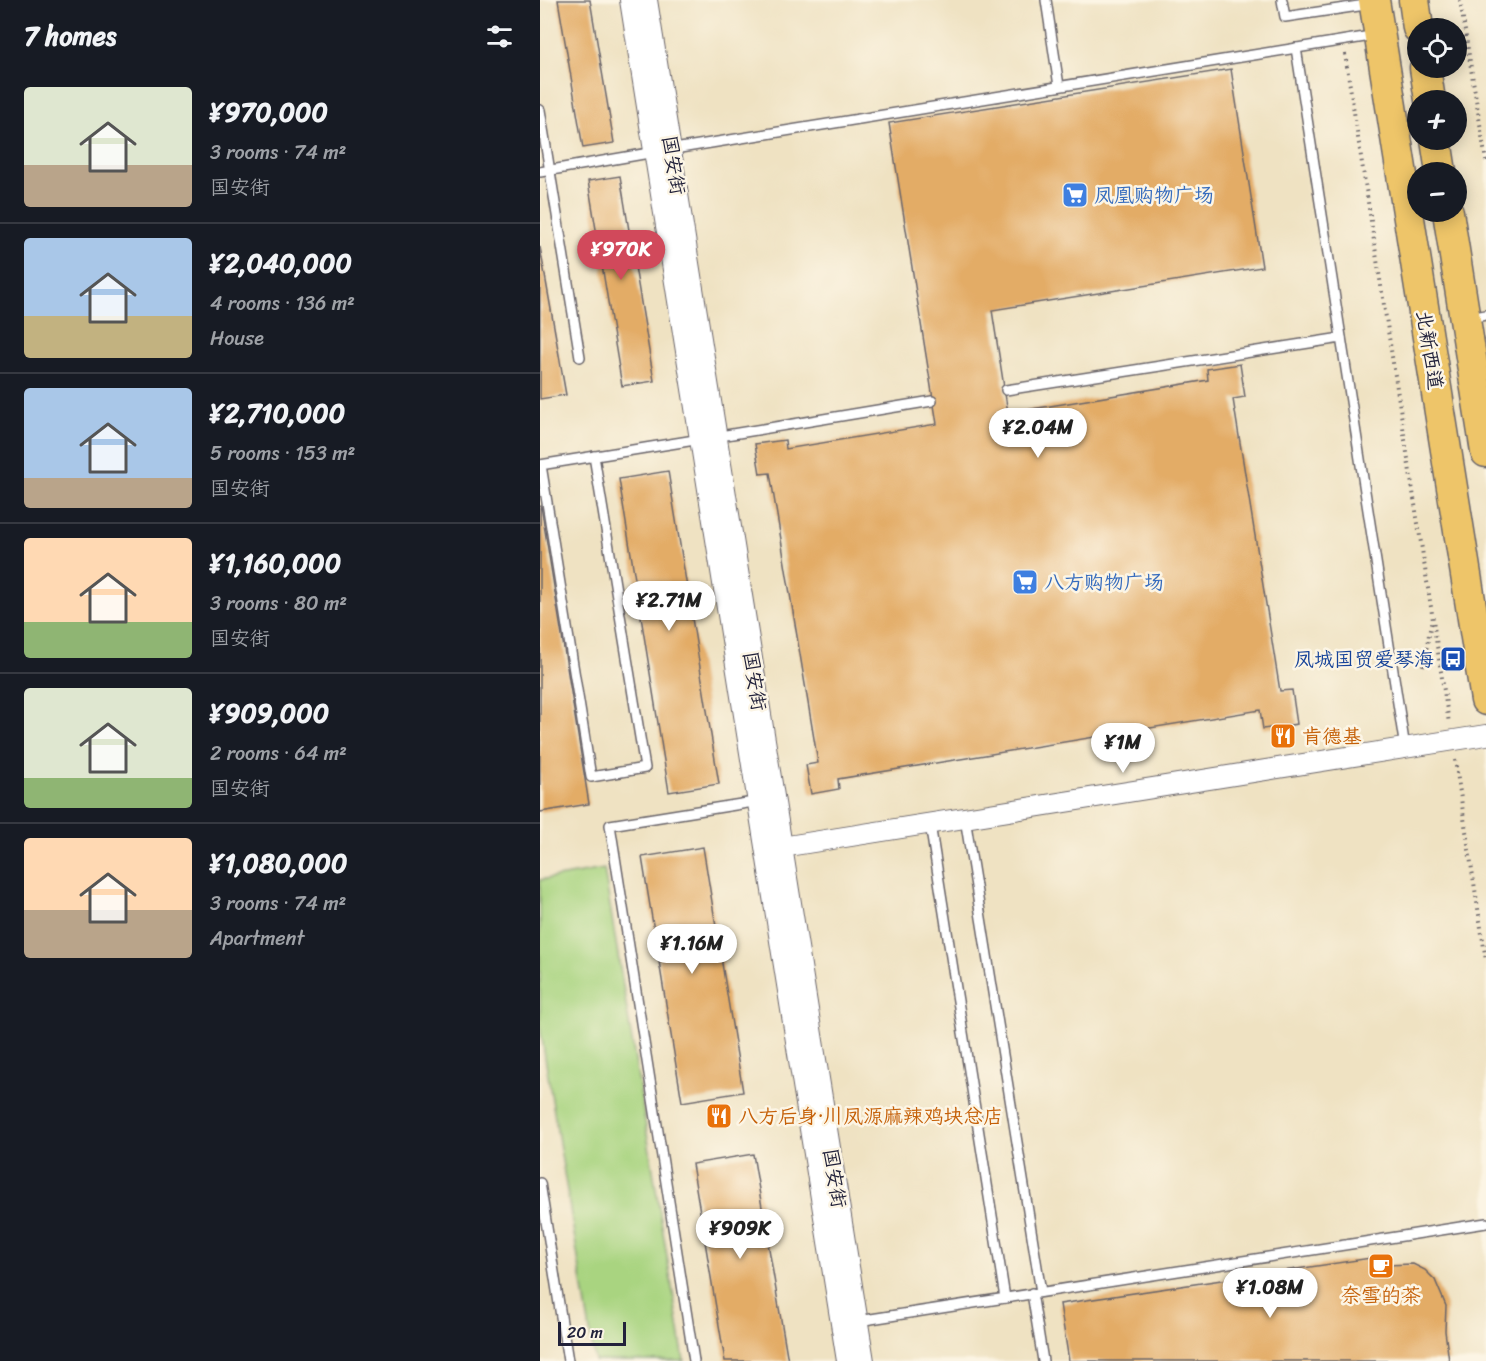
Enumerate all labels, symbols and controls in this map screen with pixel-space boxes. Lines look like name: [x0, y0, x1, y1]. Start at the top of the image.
text: 7 homes: [24, 13, 116, 59]
map controls: [1407, 18, 1467, 222]
button: locate: [1407, 18, 1467, 78]
icon: filters: [483, 20, 516, 53]
text: ¥970,000: [210, 89, 328, 135]
button: +: [1407, 90, 1467, 150]
icon: home: [72, 111, 144, 183]
street label: 国安街: [652, 133, 695, 197]
text: 3 rooms · 74 m²: [210, 135, 346, 170]
button: −: [1407, 162, 1467, 222]
text: 国安街: [210, 170, 270, 205]
place label: 凤凰购物广场: [1094, 178, 1214, 213]
supermarket icon: 凤凰购物广场: [1060, 180, 1090, 210]
pin: ¥970K: [579, 230, 663, 281]
text: ¥970K: [591, 232, 651, 267]
text: ¥2,040,000: [210, 240, 352, 286]
icon: home: [72, 262, 144, 334]
text: 4 rooms · 136 m²: [210, 286, 355, 321]
street label: 北新西道: [1406, 308, 1453, 392]
text: House: [210, 321, 264, 356]
text: ¥2,710,000: [210, 390, 345, 436]
pin: ¥2.04M: [989, 408, 1087, 459]
text: ¥2.04M: [1003, 410, 1073, 445]
icon: home: [72, 412, 144, 484]
text: 5 rooms · 153 m²: [210, 436, 355, 471]
text: 国安街: [210, 471, 270, 506]
text: ¥1,160,000: [210, 540, 341, 586]
icon: home: [72, 562, 144, 634]
place label: 八方购物广场: [1044, 565, 1164, 600]
supermarket icon: 八方购物广场: [1010, 567, 1040, 597]
pin: ¥2.71M: [620, 581, 718, 632]
text: ¥2.71M: [637, 583, 702, 618]
text: 3 rooms · 80 m²: [210, 586, 347, 621]
text: 国安街: [210, 621, 270, 656]
place label: 凤城国贸爱琴海: [1294, 642, 1434, 677]
bus stop icon: 凤城国贸爱琴海: [1438, 644, 1468, 674]
street label: 国安街: [733, 649, 776, 713]
text: ¥909,000: [210, 690, 329, 736]
icon: home: [72, 712, 144, 784]
place label: 肯德基: [1302, 719, 1362, 754]
restaurant icon: 肯德基: [1268, 721, 1298, 751]
pin: ¥1M: [1094, 723, 1152, 774]
text: ¥1M: [1105, 725, 1141, 760]
text: 2 rooms · 64 m²: [210, 736, 347, 771]
text: 国安街: [210, 771, 270, 806]
text: ¥1,080,000: [210, 840, 347, 886]
icon: home: [72, 862, 144, 934]
text: 3 rooms · 74 m²: [210, 886, 346, 921]
text: Apartment: [210, 921, 304, 956]
pin: ¥1.16M: [643, 924, 741, 975]
text: ¥1.16M: [661, 926, 723, 961]
place label: 八方后身·川凤源麻辣鸡块总店: [738, 1099, 1003, 1134]
restaurant icon: 八方后身·川凤源麻辣鸡块总店: [704, 1101, 734, 1131]
street label: 国安街: [813, 1146, 856, 1210]
pin: ¥909K: [698, 1209, 782, 1260]
text: ¥909K: [710, 1211, 770, 1246]
cafe icon: 奈雪的茶: [1366, 1251, 1396, 1281]
pin: ¥1.08M: [1221, 1268, 1319, 1319]
text: ¥1.08M: [1237, 1270, 1303, 1305]
place label: 奈雪的茶: [1341, 1278, 1421, 1313]
text: 20 m: [567, 1318, 603, 1347]
scale bar: [558, 1319, 626, 1346]

